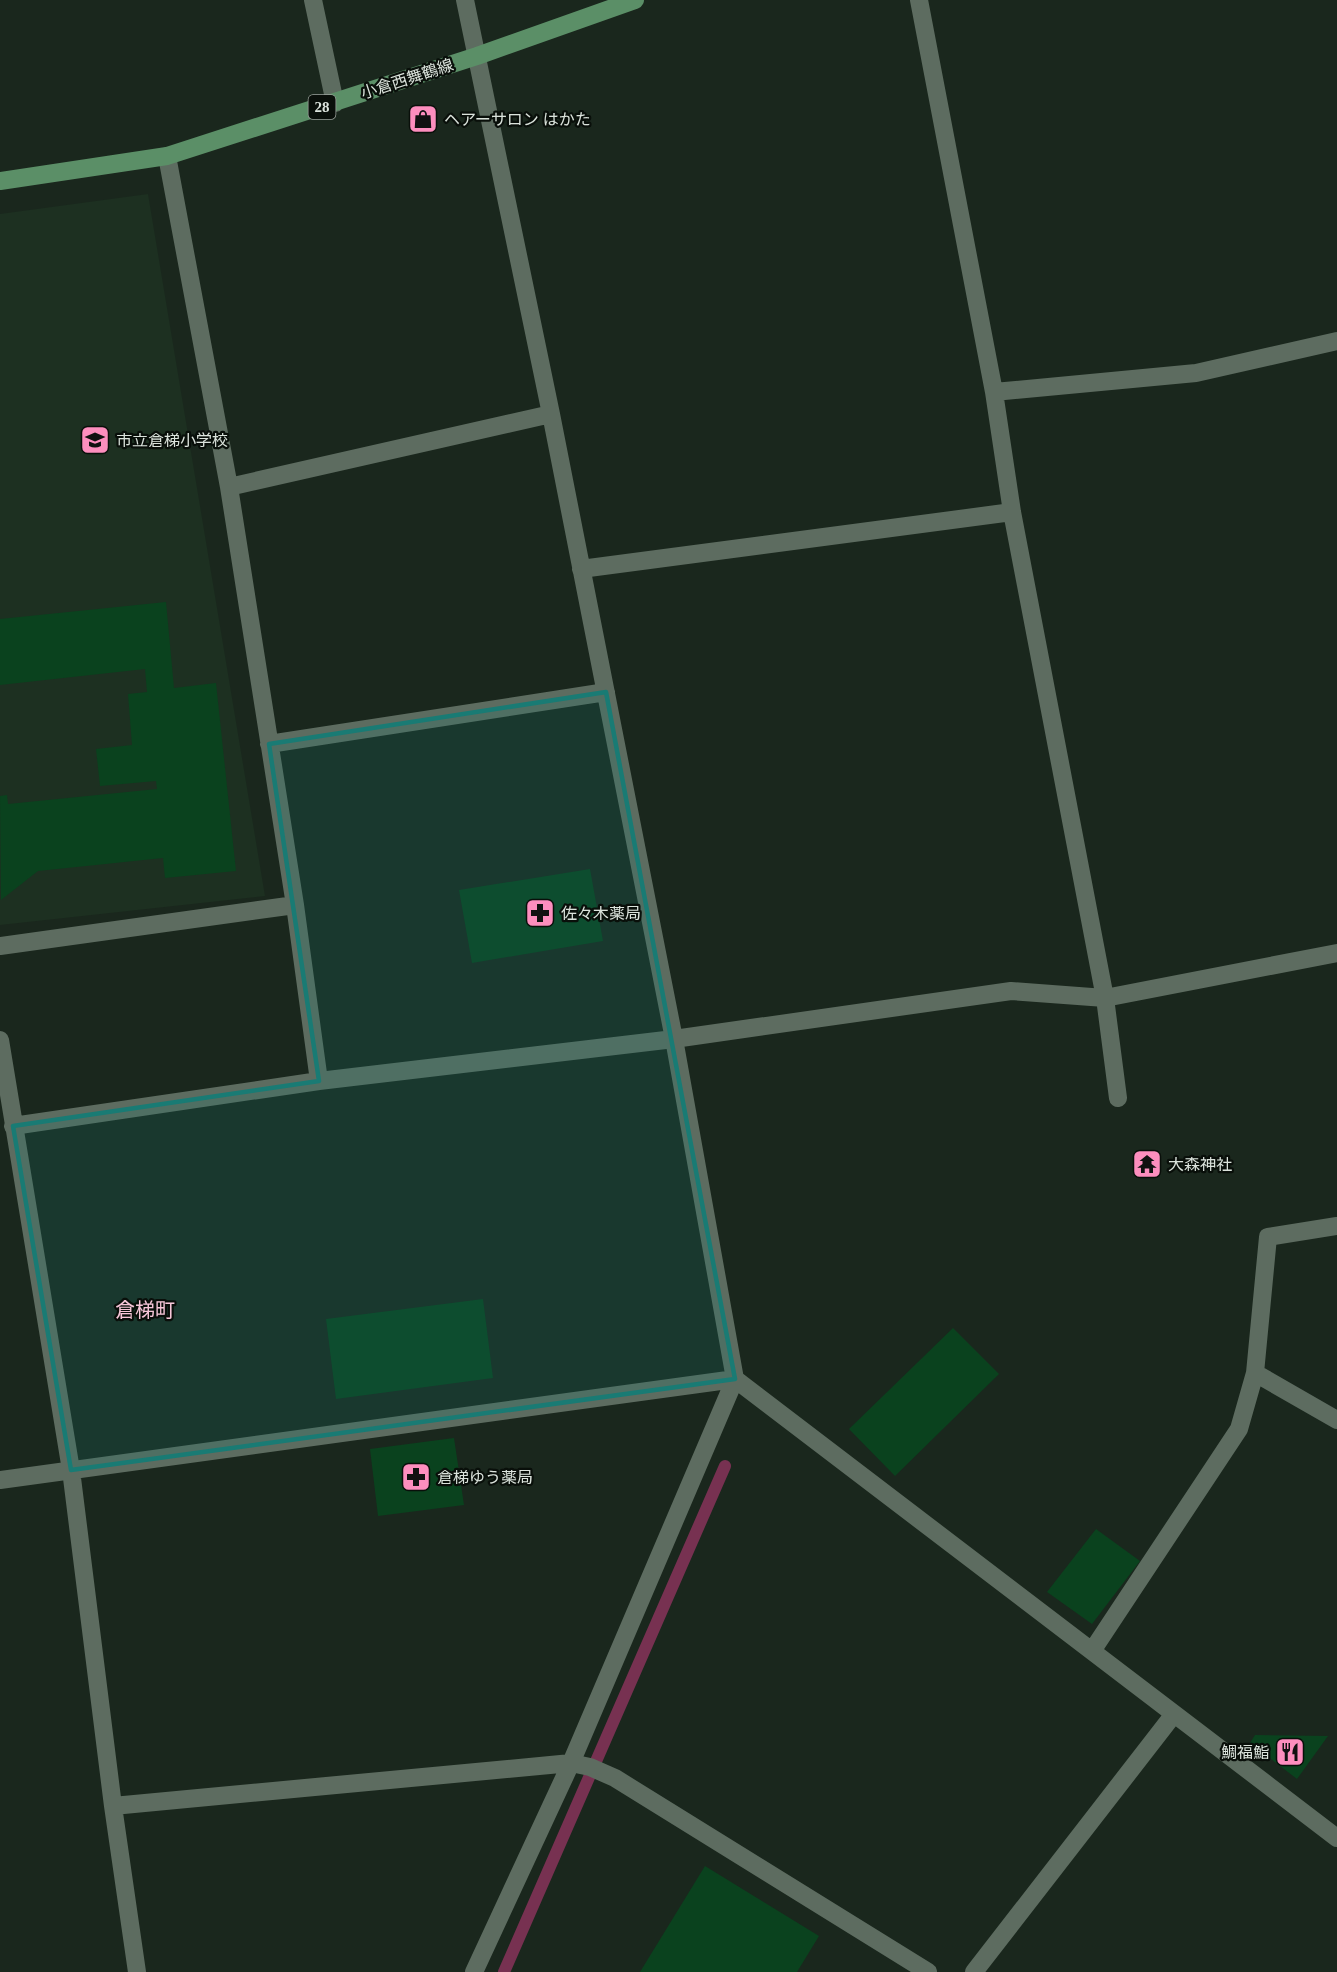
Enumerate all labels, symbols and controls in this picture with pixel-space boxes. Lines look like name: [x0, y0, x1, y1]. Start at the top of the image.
street label: 小倉西舞鶴線: [359, 56, 455, 102]
road number: 28: [308, 95, 336, 119]
shop icon: ヘアーサロン はかた: [407, 103, 439, 135]
place label: ヘアーサロン はかた: [444, 111, 591, 128]
school or university icon: 市立倉梯小学校: [79, 424, 111, 456]
place label: 市立倉梯小学校: [116, 432, 228, 449]
pharmacy icon: 佐々木薬局: [524, 897, 556, 929]
place label: 佐々木薬局: [561, 905, 641, 922]
temple icon: 大森神社: [1131, 1148, 1163, 1180]
place label: 大森神社: [1168, 1156, 1232, 1173]
district label: 倉梯町: [115, 1299, 175, 1321]
pharmacy icon: 倉梯ゆう薬局: [400, 1461, 432, 1493]
place label: 倉梯ゆう薬局: [437, 1469, 533, 1486]
restaurant icon: 鯛福鮨: [1274, 1736, 1306, 1768]
place label: 鯛福鮨: [1221, 1744, 1269, 1761]

